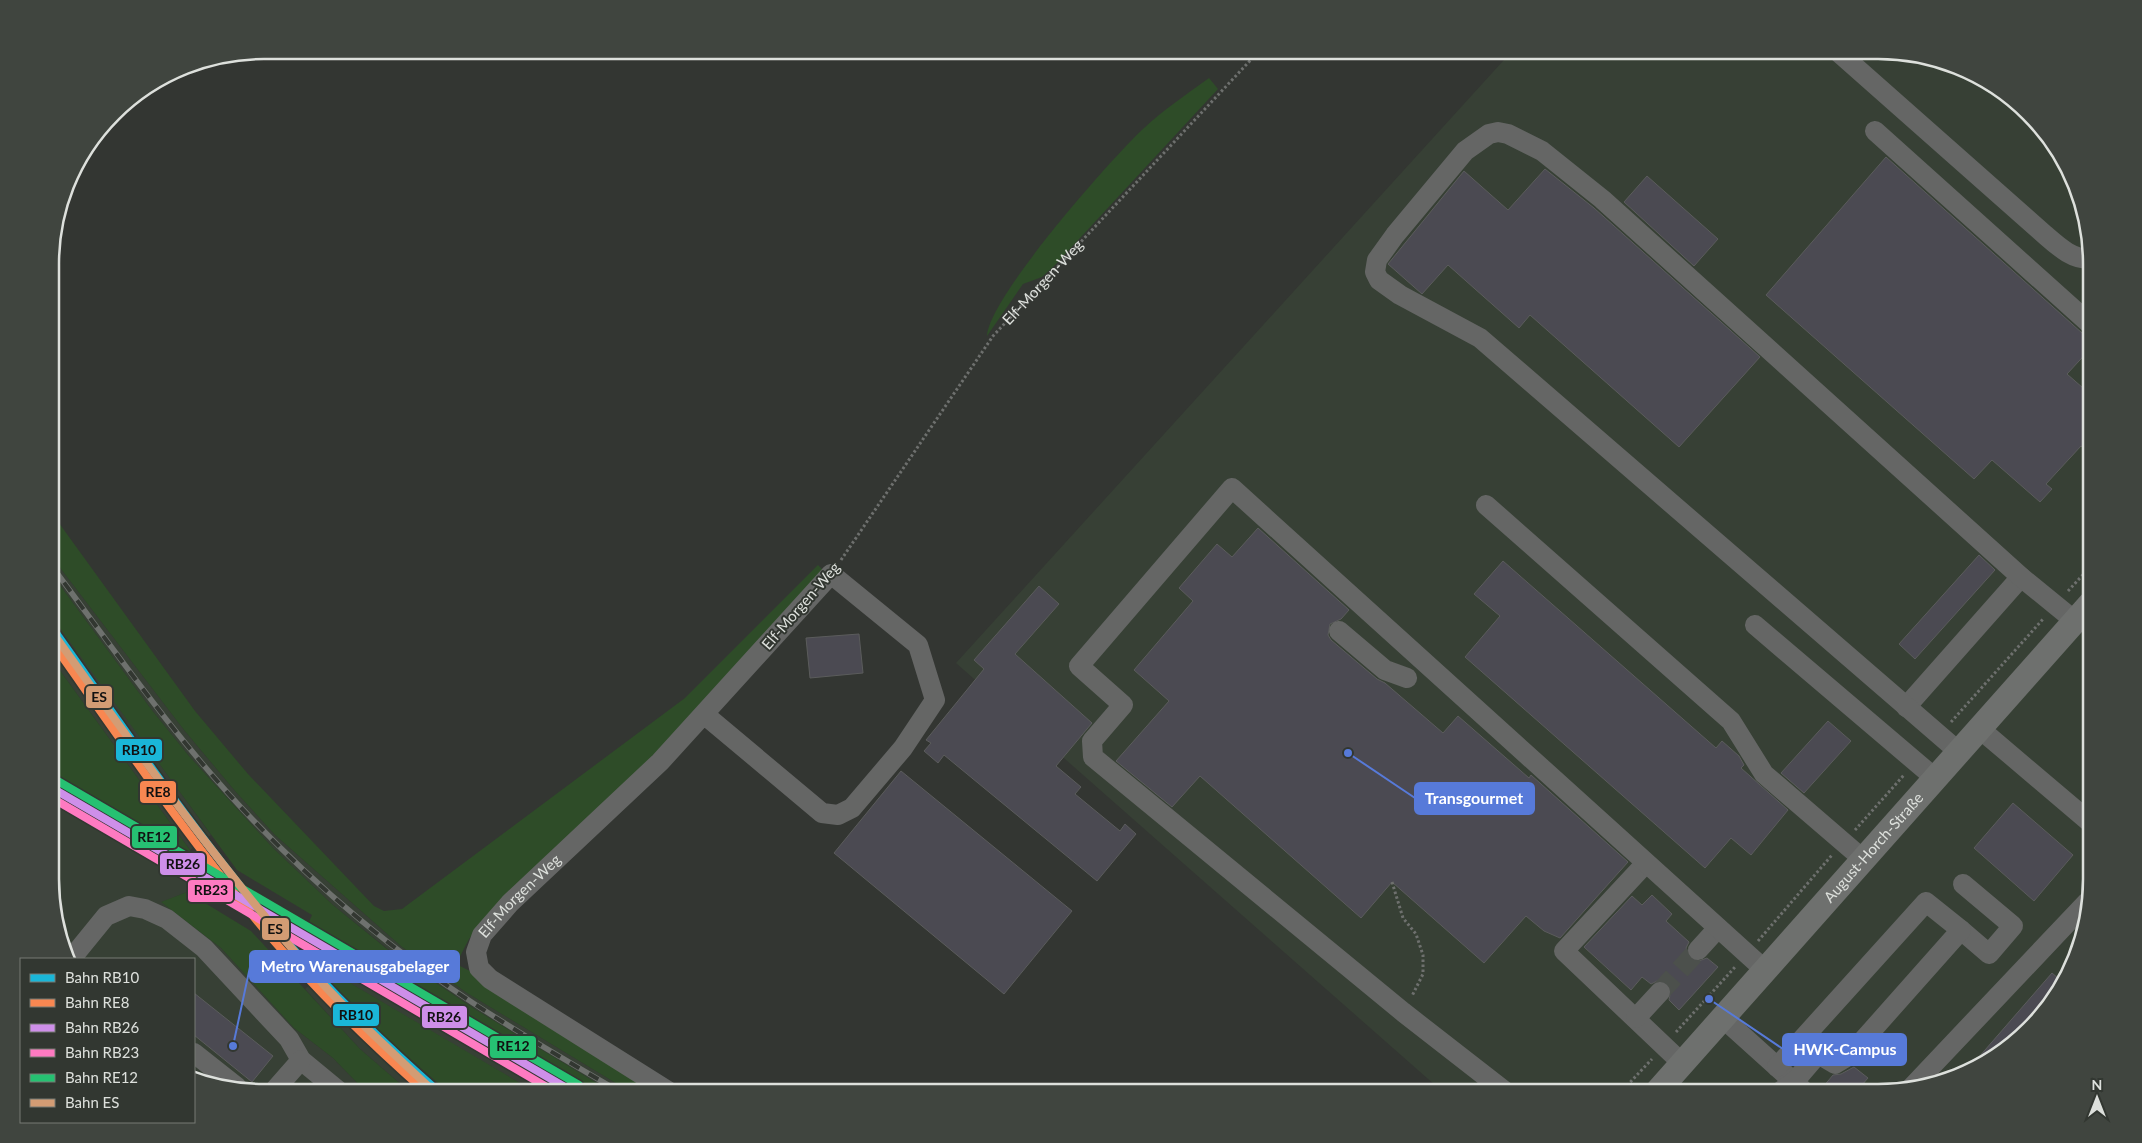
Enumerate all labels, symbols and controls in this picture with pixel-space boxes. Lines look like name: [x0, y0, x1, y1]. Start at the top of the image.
street label: Elf-Morgen-Weg: [998, 235, 1087, 328]
street label: Elf-Morgen-Weg: [757, 558, 843, 653]
line badge: ES: [85, 685, 113, 709]
text: ES: [91, 688, 107, 705]
line badge: RB10: [115, 738, 163, 762]
text: RB10: [122, 741, 156, 758]
line badge: RE8: [139, 780, 177, 804]
text: RE8: [145, 783, 171, 800]
callout: Transgourmet: [1415, 783, 1534, 814]
text: Transgourmet: [1425, 788, 1523, 807]
street label: August-Horch-Straße: [1820, 788, 1926, 906]
line badge: RE12: [131, 825, 178, 849]
text: RE12: [137, 828, 171, 845]
street label: Elf-Morgen-Weg: [474, 850, 564, 941]
line badge: RB26: [159, 852, 206, 876]
text: RB26: [166, 855, 200, 872]
line badge: RB23: [187, 879, 234, 903]
text: RB23: [194, 881, 228, 898]
line badge: ES: [261, 917, 290, 941]
text: ES: [267, 920, 283, 937]
callout: Metro Warenausgabelager: [250, 951, 459, 982]
text: Metro Warenausgabelager: [261, 956, 449, 975]
legend: [20, 958, 195, 1123]
text: Bahn RB10: [65, 968, 139, 986]
text: Bahn RE8: [65, 993, 129, 1011]
line badge: RB10: [332, 1003, 380, 1027]
line badge: RB26: [421, 1005, 468, 1029]
text: RB10: [339, 1006, 373, 1023]
text: RB26: [427, 1008, 461, 1025]
text: Bahn RB26: [65, 1018, 139, 1036]
callout: HWK-Campus: [1783, 1034, 1906, 1065]
line badge: RE12: [489, 1035, 537, 1059]
text: RE12: [496, 1037, 530, 1054]
text: HWK-Campus: [1794, 1039, 1896, 1058]
text: Bahn RB23: [65, 1043, 139, 1061]
text: Bahn RE12: [65, 1068, 138, 1086]
north arrow: [2072, 1073, 2122, 1123]
text: N: [2092, 1076, 2102, 1093]
text: Bahn ES: [65, 1093, 119, 1111]

